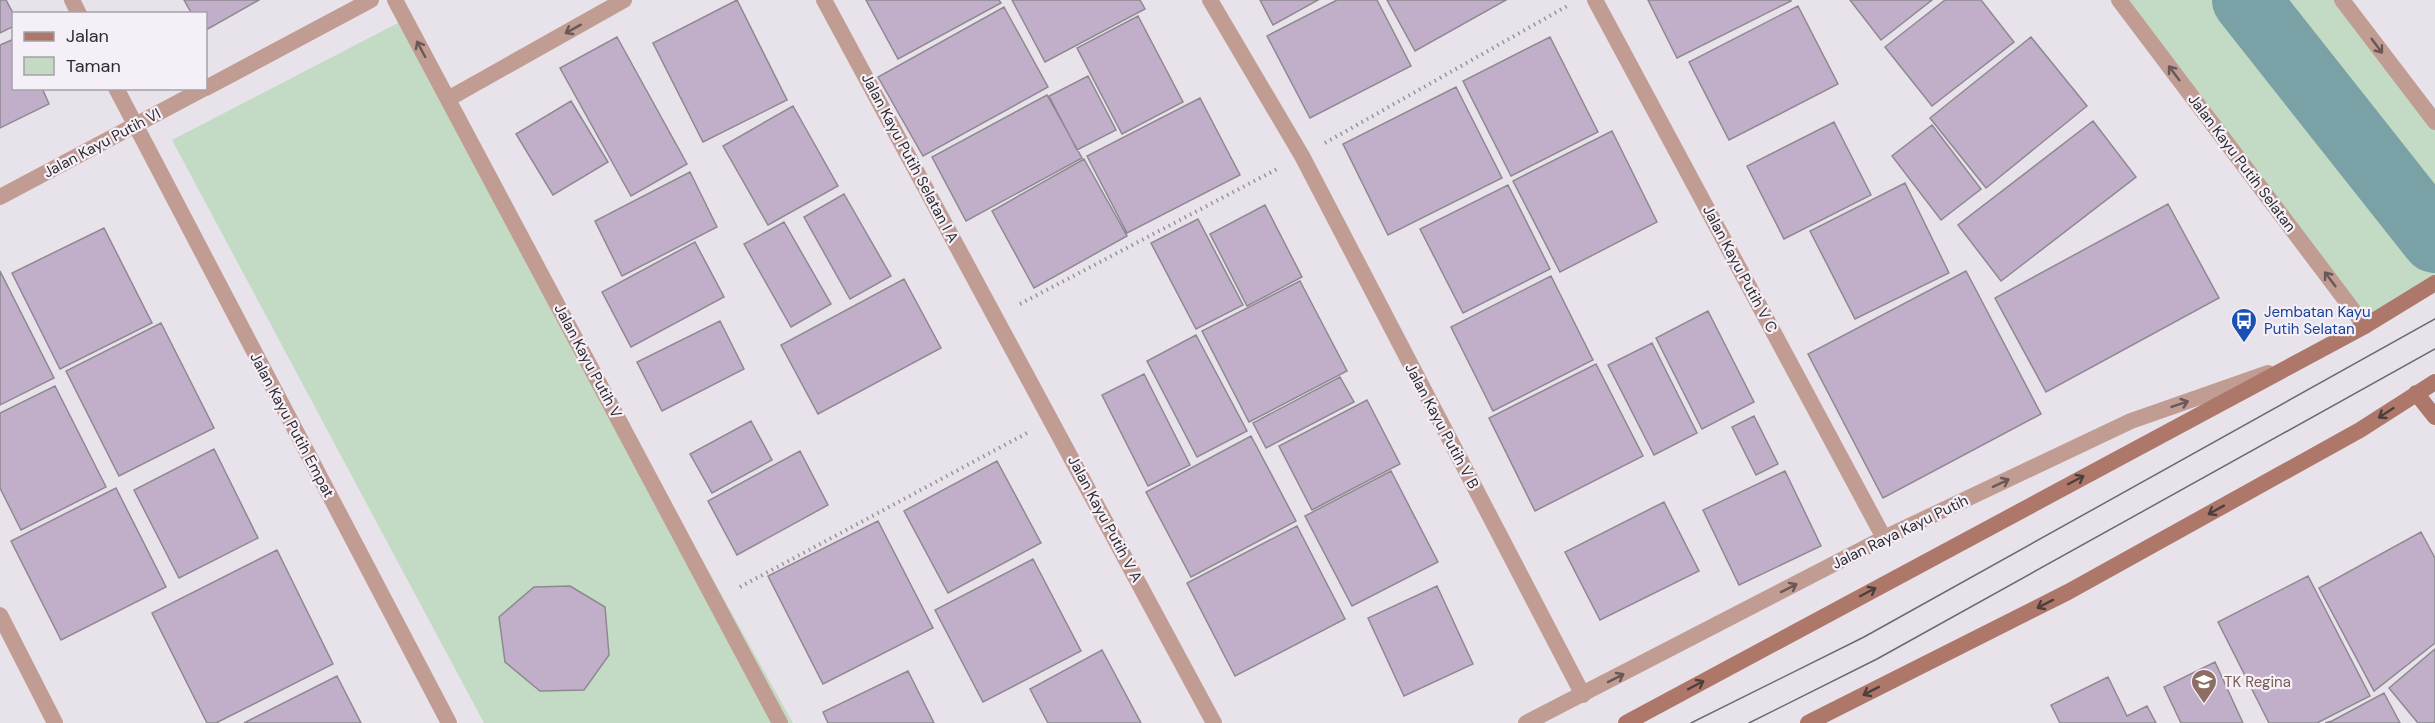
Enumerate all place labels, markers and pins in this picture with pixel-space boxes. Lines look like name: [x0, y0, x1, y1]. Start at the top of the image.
place label: Jembatan Kayu Putih Selatan: [2264, 302, 2371, 339]
bus stop icon: Jembatan Kayu Putih Selatan: [2229, 306, 2259, 344]
school or university icon: TK Regina: [2189, 667, 2219, 705]
place label: TK Regina: [2224, 672, 2291, 692]

